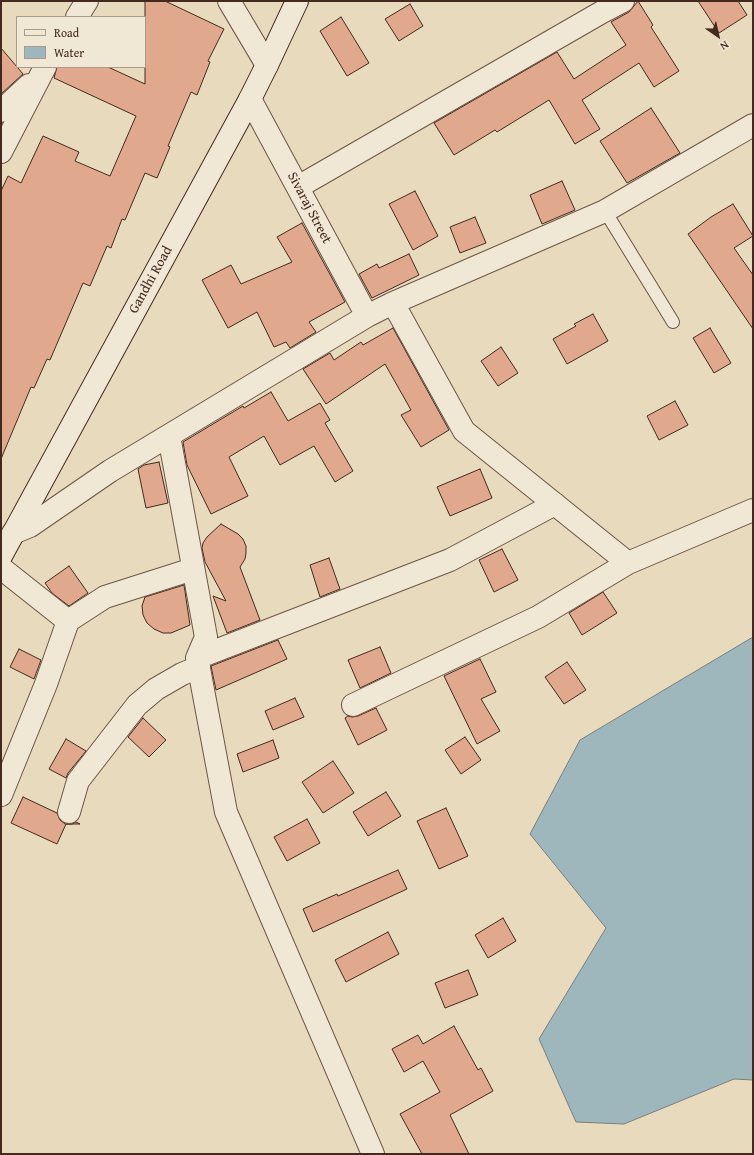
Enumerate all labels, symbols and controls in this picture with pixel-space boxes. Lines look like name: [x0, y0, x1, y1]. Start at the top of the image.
legend: [16, 16, 146, 68]
north arrow: [698, 16, 738, 56]
text: Road: [54, 24, 79, 41]
text: N: [717, 37, 732, 55]
text: Water: [54, 44, 84, 61]
street label: Sivaraj Street: [283, 169, 335, 247]
street label: Gandhi Road: [126, 243, 176, 317]

